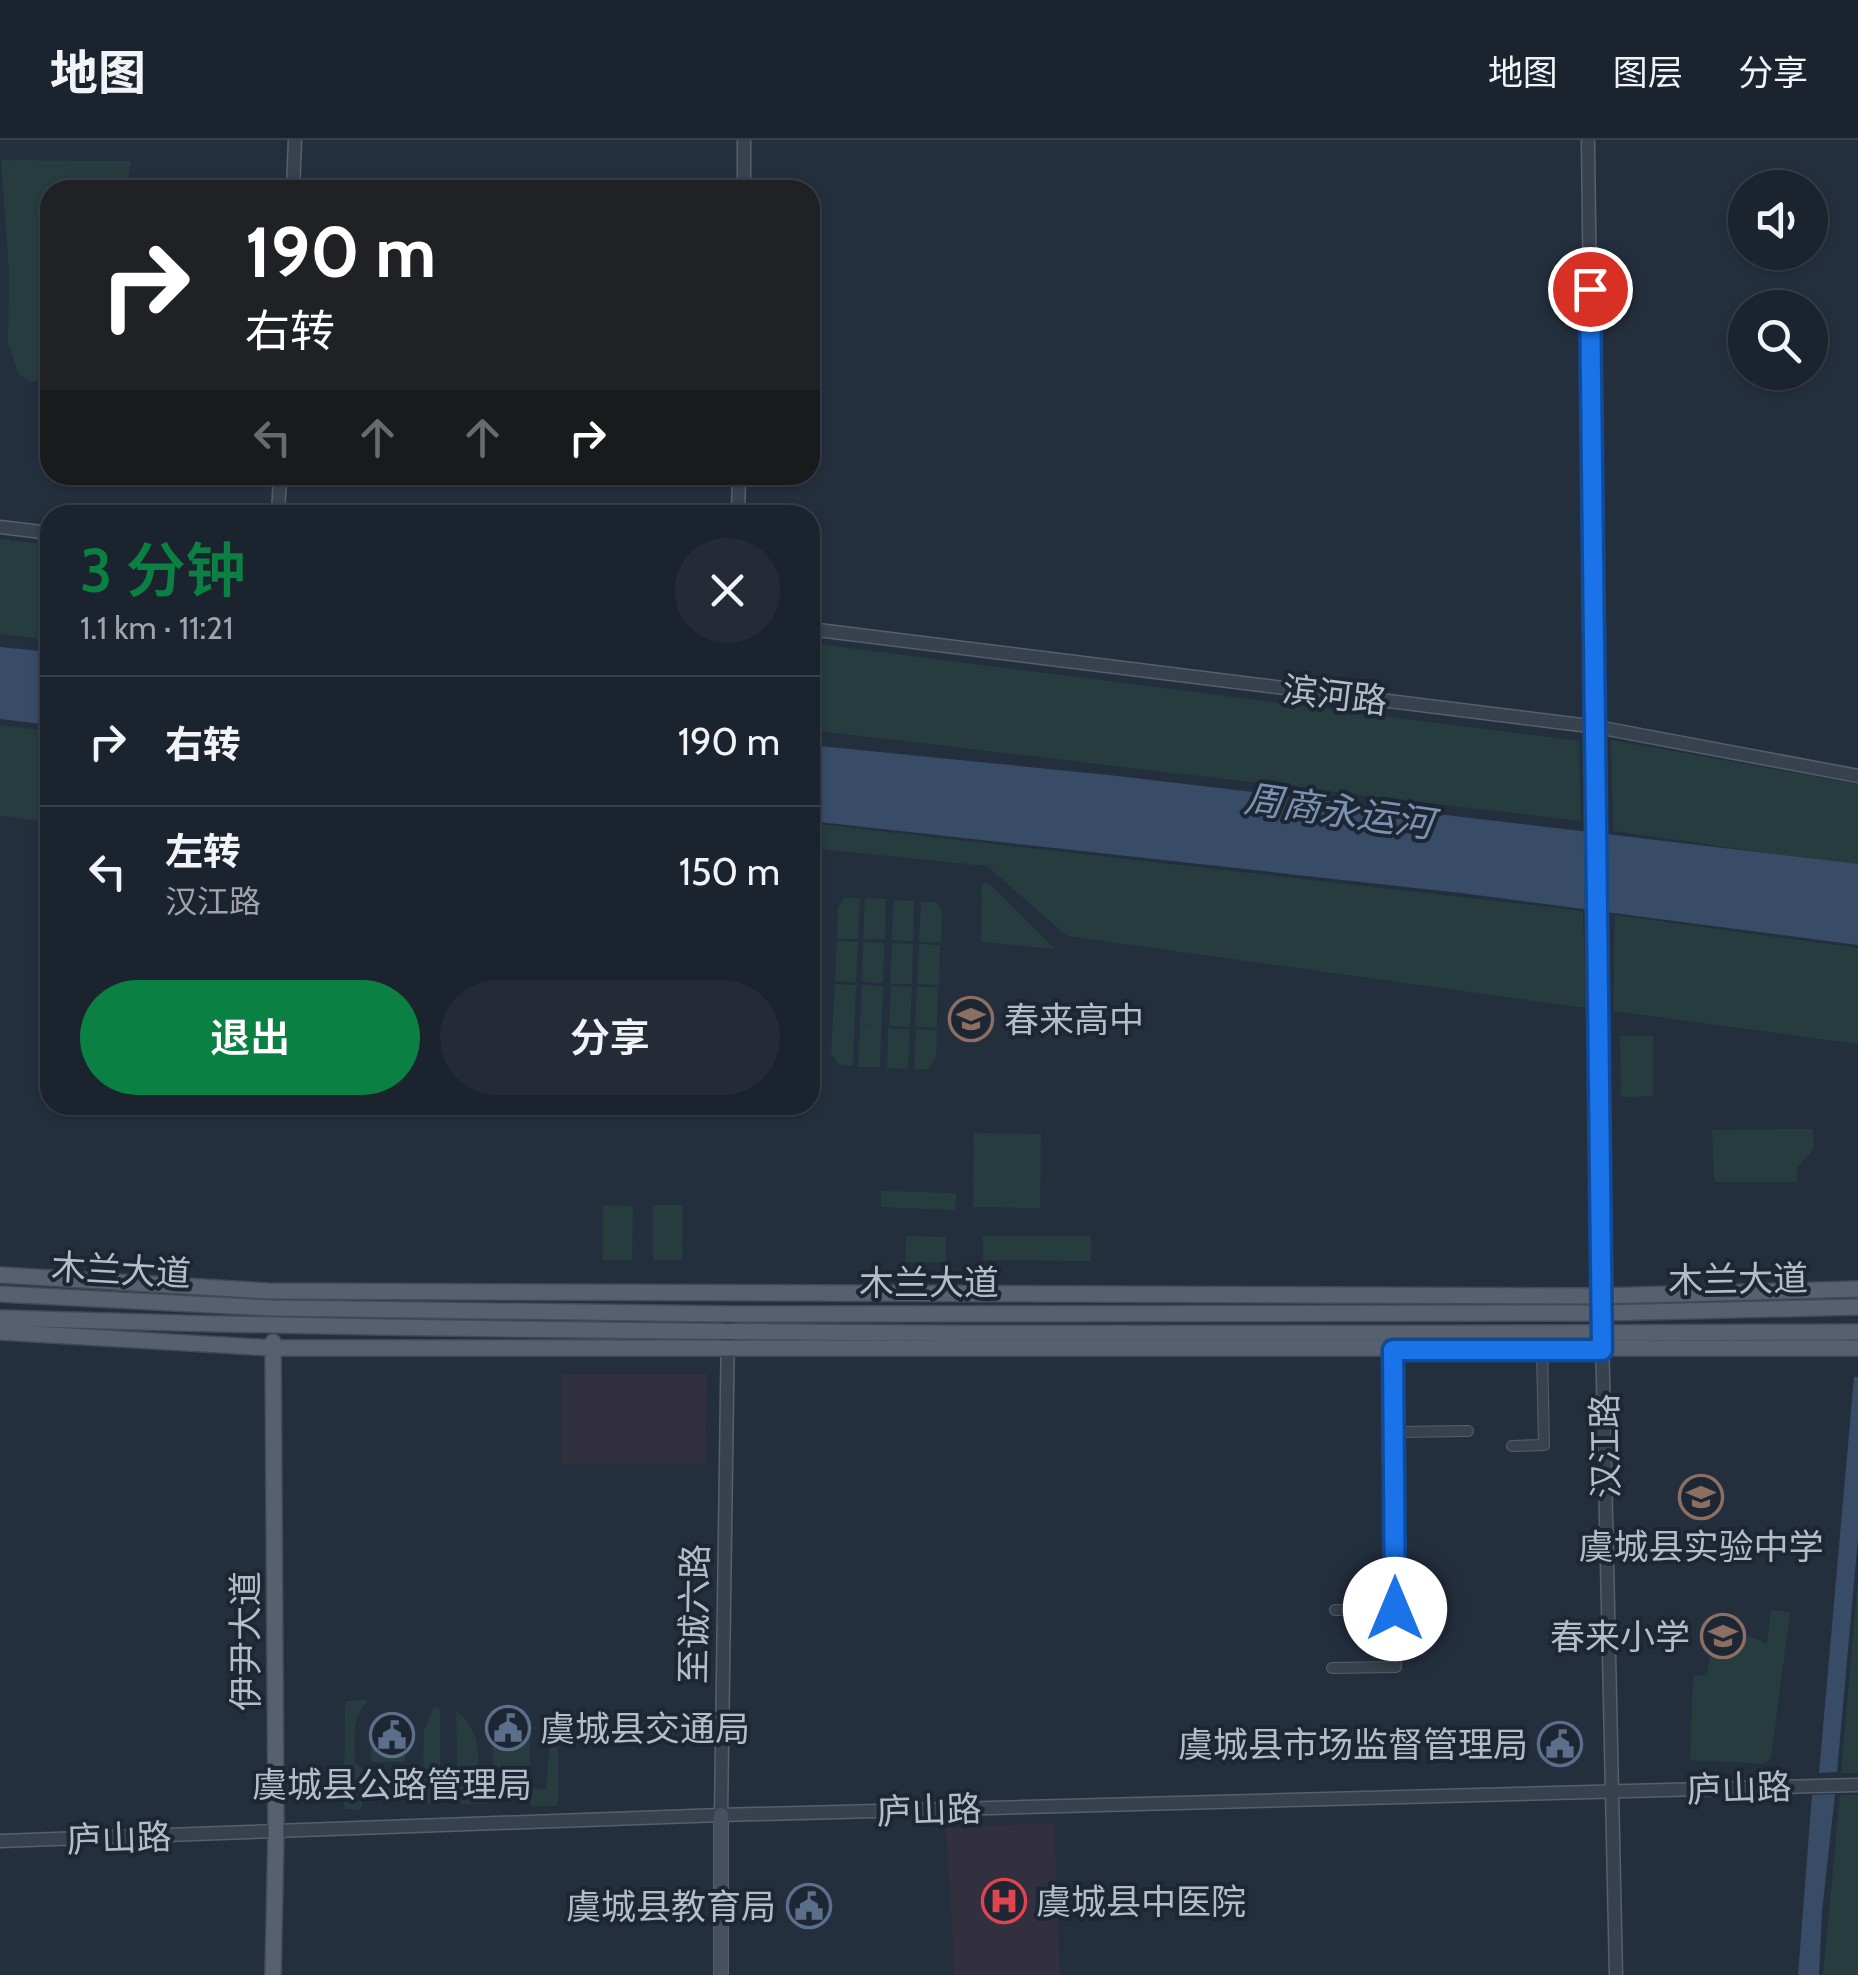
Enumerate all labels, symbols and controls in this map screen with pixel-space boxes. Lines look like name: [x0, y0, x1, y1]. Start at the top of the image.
text: 地图: [50, 44, 146, 102]
text: 地图: [1488, 51, 1558, 94]
text: 图层: [1613, 51, 1683, 94]
text: 分享: [1738, 51, 1808, 94]
map controls: [1728, 170, 1828, 390]
button: sound: [1728, 170, 1828, 270]
text: 190 m: [245, 209, 436, 295]
icon: right: [80, 220, 210, 350]
pin: [1548, 247, 1633, 332]
icon: arrive: [1563, 262, 1618, 317]
button: search: [1728, 290, 1828, 390]
text: 右转: [245, 304, 335, 358]
icon: left: [245, 410, 300, 465]
icon: ahead: [350, 410, 405, 465]
icon: ahead: [455, 410, 510, 465]
icon: right: [560, 410, 615, 465]
text: 3 分钟: [80, 534, 246, 607]
button: close: [675, 538, 780, 643]
text: 1.1 km · 11:21: [80, 608, 233, 647]
street label: 滨河路: [1280, 667, 1390, 723]
icon: right: [80, 714, 135, 769]
text: 190 m: [678, 718, 780, 765]
text: 右转: [165, 721, 241, 768]
water label: 周商永运河: [1242, 775, 1443, 848]
text: 左转: [165, 828, 241, 875]
icon: left: [80, 844, 135, 899]
text: 150 m: [679, 848, 780, 895]
text: 汉江路: [165, 882, 261, 921]
button: 退出: [80, 980, 420, 1095]
button: 分享: [440, 980, 780, 1095]
school or university icon: 春来高中: [948, 996, 994, 1042]
place label: 春来高中: [1004, 998, 1144, 1041]
street label: 木兰大道: [50, 1245, 192, 1295]
street label: 木兰大道: [1668, 1256, 1808, 1302]
street label: 木兰大道: [859, 1261, 999, 1304]
street label: 汉江路: [1583, 1393, 1627, 1499]
school or university icon: 虞城县实验中学: [1678, 1474, 1724, 1520]
place label: 虞城县实验中学: [1578, 1525, 1824, 1568]
street label: 至诚六路: [671, 1544, 717, 1684]
position arrow: [1343, 1557, 1447, 1661]
street label: 伊尹大道: [224, 1571, 267, 1711]
school or university icon: 春来小学: [1700, 1613, 1746, 1659]
place label: 春来小学: [1550, 1615, 1690, 1658]
public building icon: 虞城县交通局: [485, 1705, 531, 1751]
place label: 虞城县交通局: [540, 1707, 750, 1750]
public building icon: 虞城县公路管理局: [369, 1712, 415, 1758]
public building icon: 虞城县市场监督管理局: [1537, 1721, 1583, 1767]
place label: 虞城县市场监督管理局: [1178, 1723, 1528, 1766]
place label: 虞城县公路管理局: [252, 1763, 532, 1806]
street label: 庐山路: [1686, 1765, 1792, 1811]
street label: 庐山路: [876, 1787, 982, 1833]
street label: 庐山路: [66, 1815, 172, 1861]
hospital icon: 虞城县中医院: [981, 1878, 1027, 1924]
place label: 虞城县中医院: [1036, 1880, 1246, 1923]
public building icon: 虞城县教育局: [786, 1883, 832, 1929]
place label: 虞城县教育局: [566, 1885, 776, 1928]

